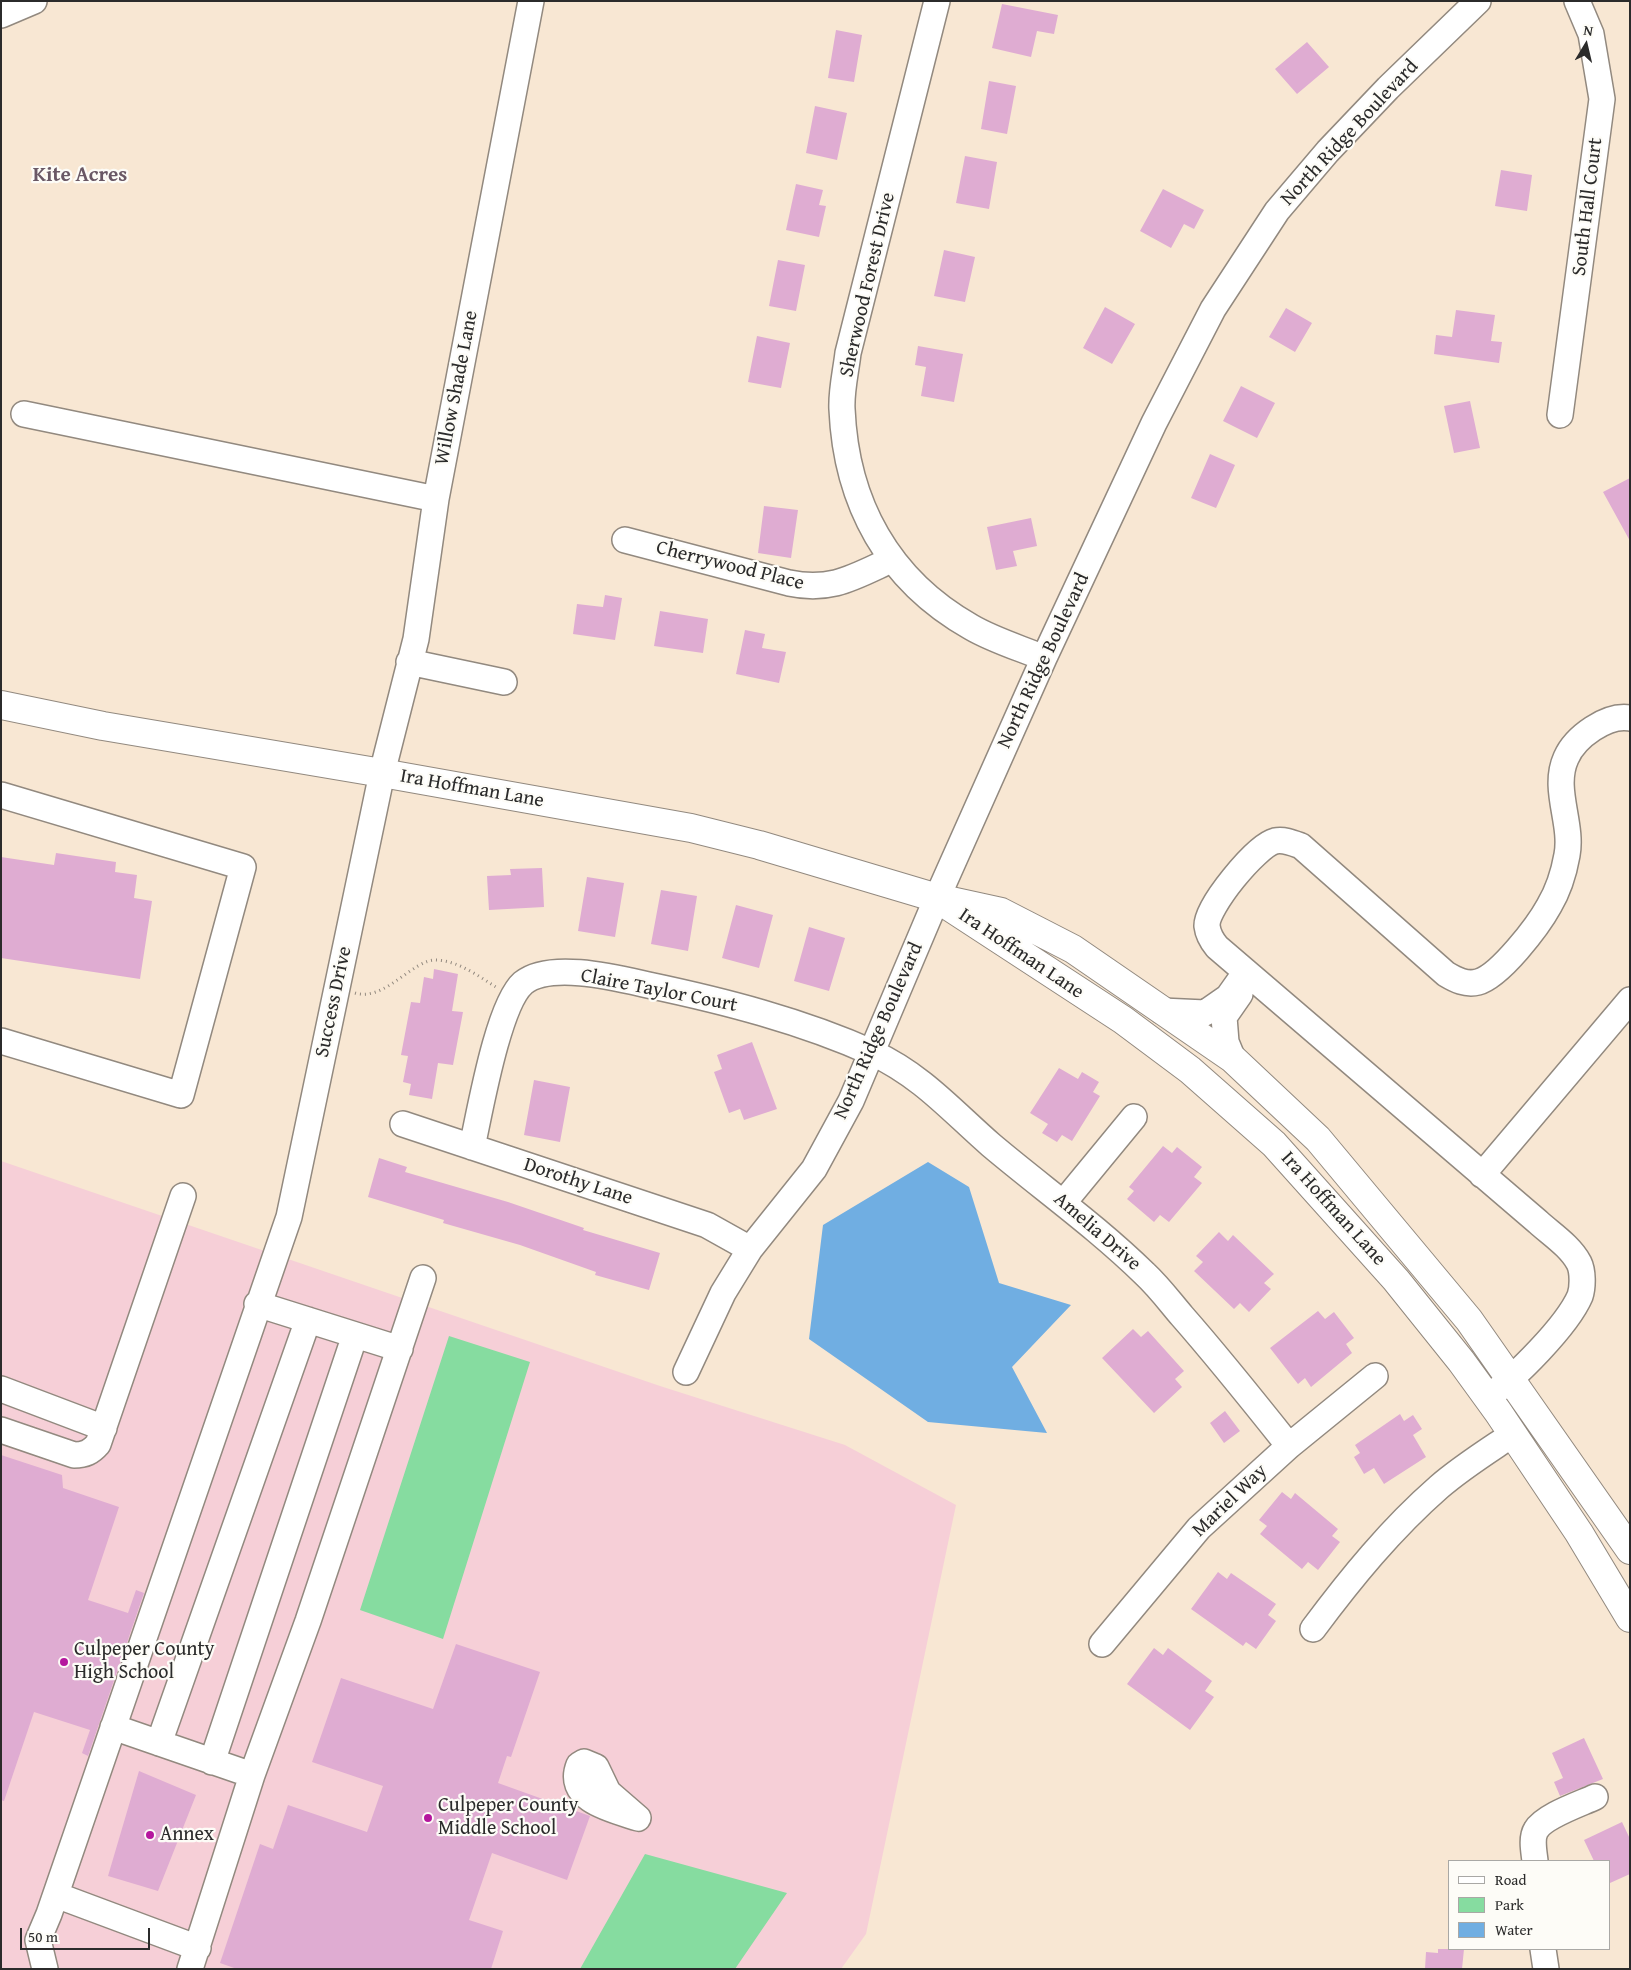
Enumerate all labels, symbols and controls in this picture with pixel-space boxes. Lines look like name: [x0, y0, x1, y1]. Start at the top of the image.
north arrow: [1561, 20, 1611, 70]
text: N: [1582, 20, 1595, 41]
street label: North Ridge Boulevard: [1276, 55, 1424, 211]
street label: South Hall Court: [1568, 137, 1608, 277]
district label: Kite Acres: [33, 163, 127, 189]
street label: Sherwood Forest Drive: [835, 190, 901, 380]
street label: Willow Shade Lane: [430, 309, 484, 467]
street label: Cherrywood Place: [654, 536, 806, 596]
street label: North Ridge Boulevard: [993, 569, 1095, 753]
street label: Ira Hoffman Lane: [398, 765, 546, 813]
street label: Ira Hoffman Lane: [954, 903, 1088, 1005]
street label: North Ridge Boulevard: [829, 939, 929, 1123]
street label: Success Drive: [311, 944, 357, 1060]
street label: Claire Taylor Court: [579, 964, 739, 1018]
street label: Ira Hoffman Lane: [1275, 1147, 1391, 1271]
street label: Dorothy Lane: [521, 1153, 635, 1211]
street label: Amelia Drive: [1048, 1188, 1146, 1276]
street label: Mariel Way: [1188, 1459, 1272, 1543]
place label: Culpeper County High School: [74, 1638, 214, 1685]
marker: Culpeper County High School: [58, 1656, 70, 1668]
place label: Culpeper County Middle School: [438, 1794, 578, 1841]
marker: Culpeper County Middle School: [422, 1812, 434, 1824]
place label: Annex: [160, 1823, 214, 1847]
marker: Annex: [144, 1829, 156, 1841]
legend: [1448, 1860, 1611, 1950]
text: Road: [1495, 1869, 1526, 1890]
text: Park: [1495, 1894, 1524, 1915]
scale bar: [22, 1918, 152, 1950]
text: Water: [1495, 1919, 1533, 1940]
text: 50 m: [28, 1926, 58, 1947]

